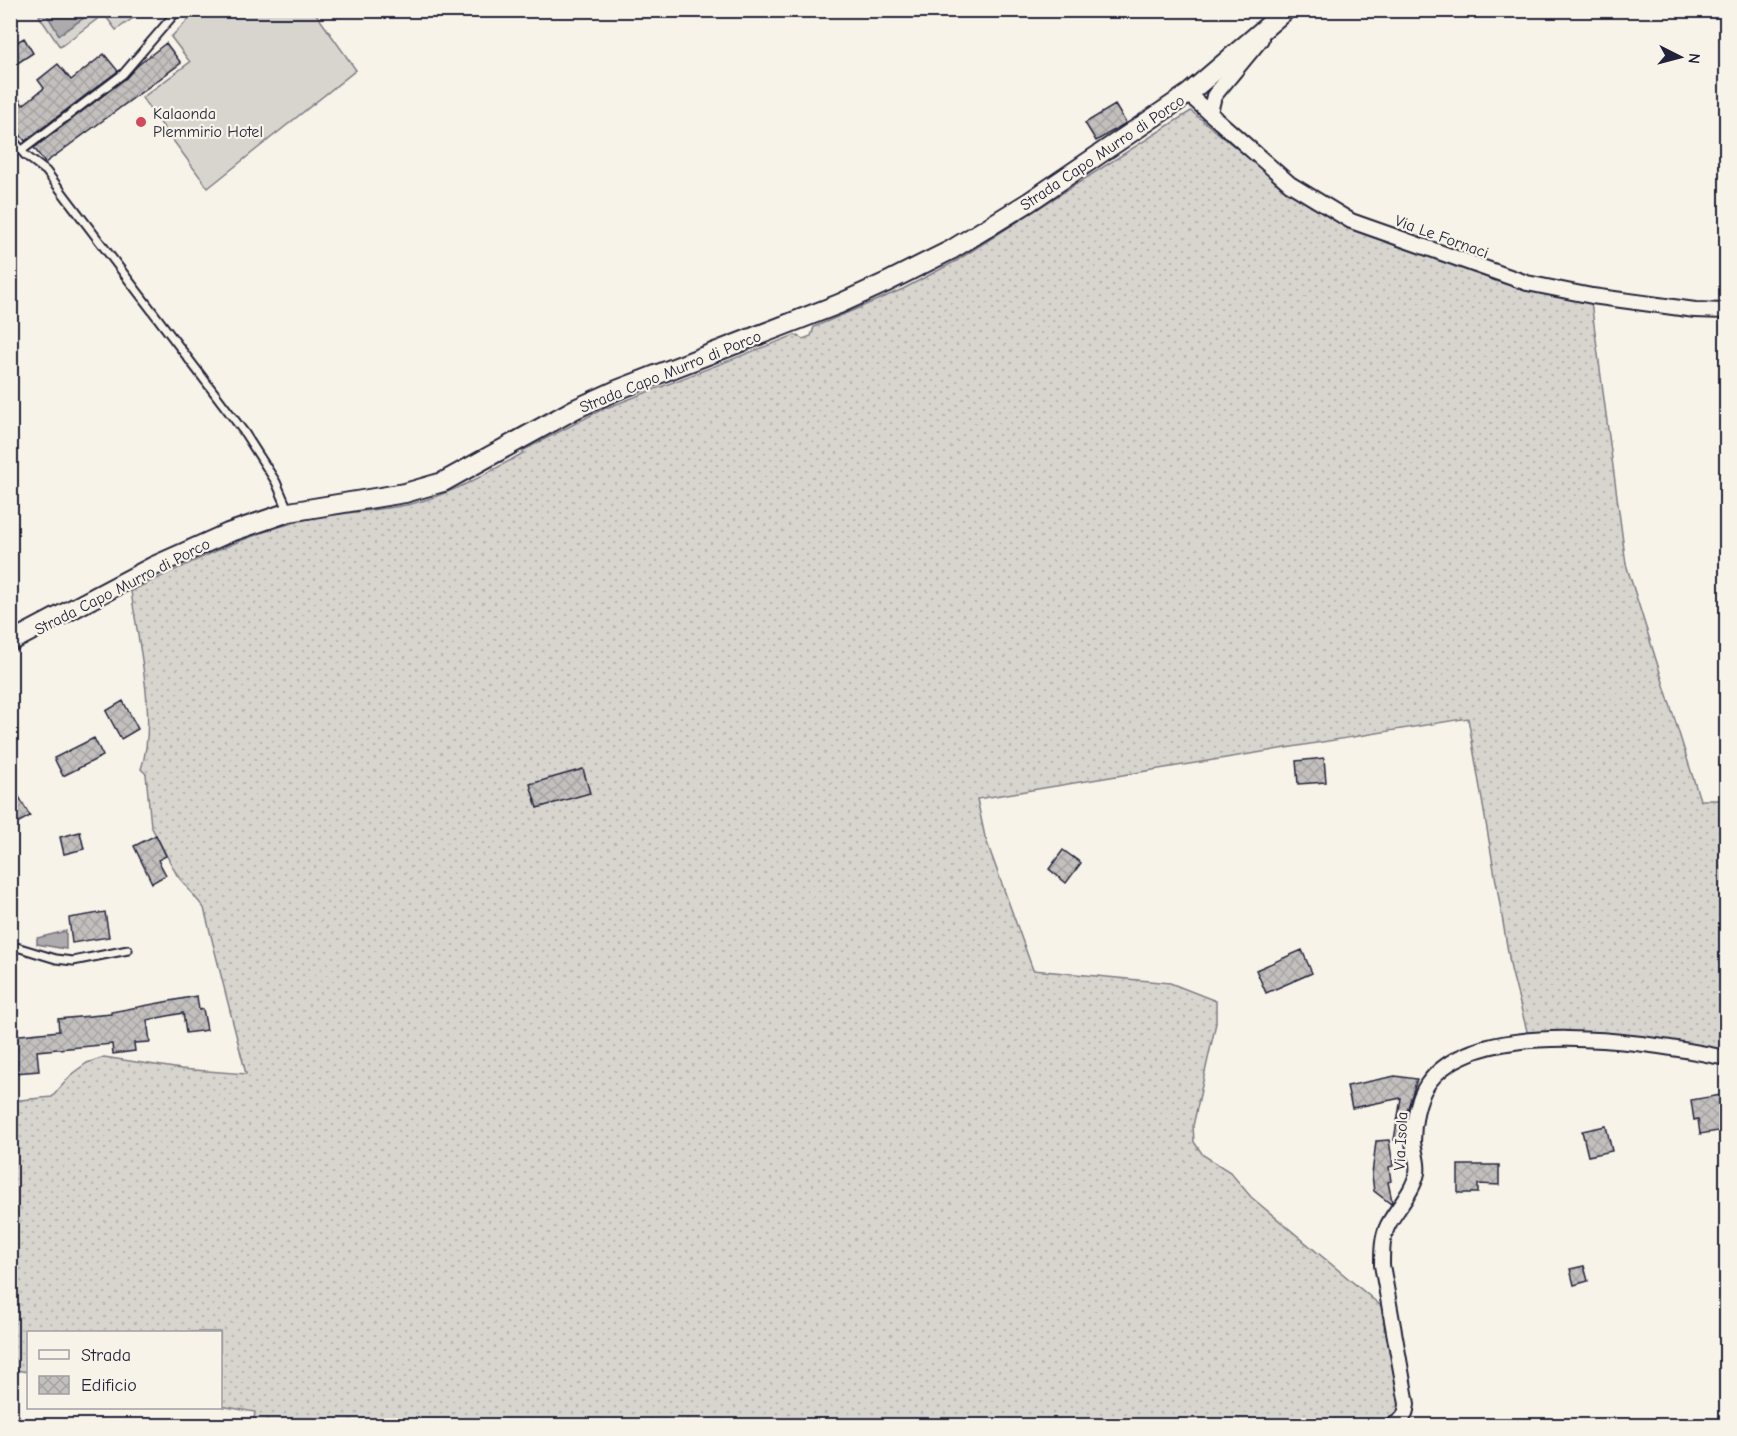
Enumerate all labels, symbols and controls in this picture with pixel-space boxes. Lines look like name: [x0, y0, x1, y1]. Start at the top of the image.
north arrow: [1650, 27, 1710, 87]
text: N: [1684, 52, 1703, 65]
street label: Strada Capo Murro di Porco: [1017, 91, 1188, 215]
place label: Kalaonda Plemmirio Hotel: [153, 105, 263, 141]
marker: Kalaonda Plemmirio Hotel: [134, 115, 148, 129]
street label: Via Le Fornaci: [1392, 212, 1491, 262]
street label: Strada Capo Murro di Porco: [577, 327, 764, 417]
street label: Strada Capo Murro di Porco: [32, 535, 213, 639]
street label: Via Isola: [1390, 1111, 1412, 1171]
legend: [27, 1331, 222, 1409]
text: Strada: [81, 1345, 131, 1366]
text: Edificio: [81, 1375, 137, 1396]

